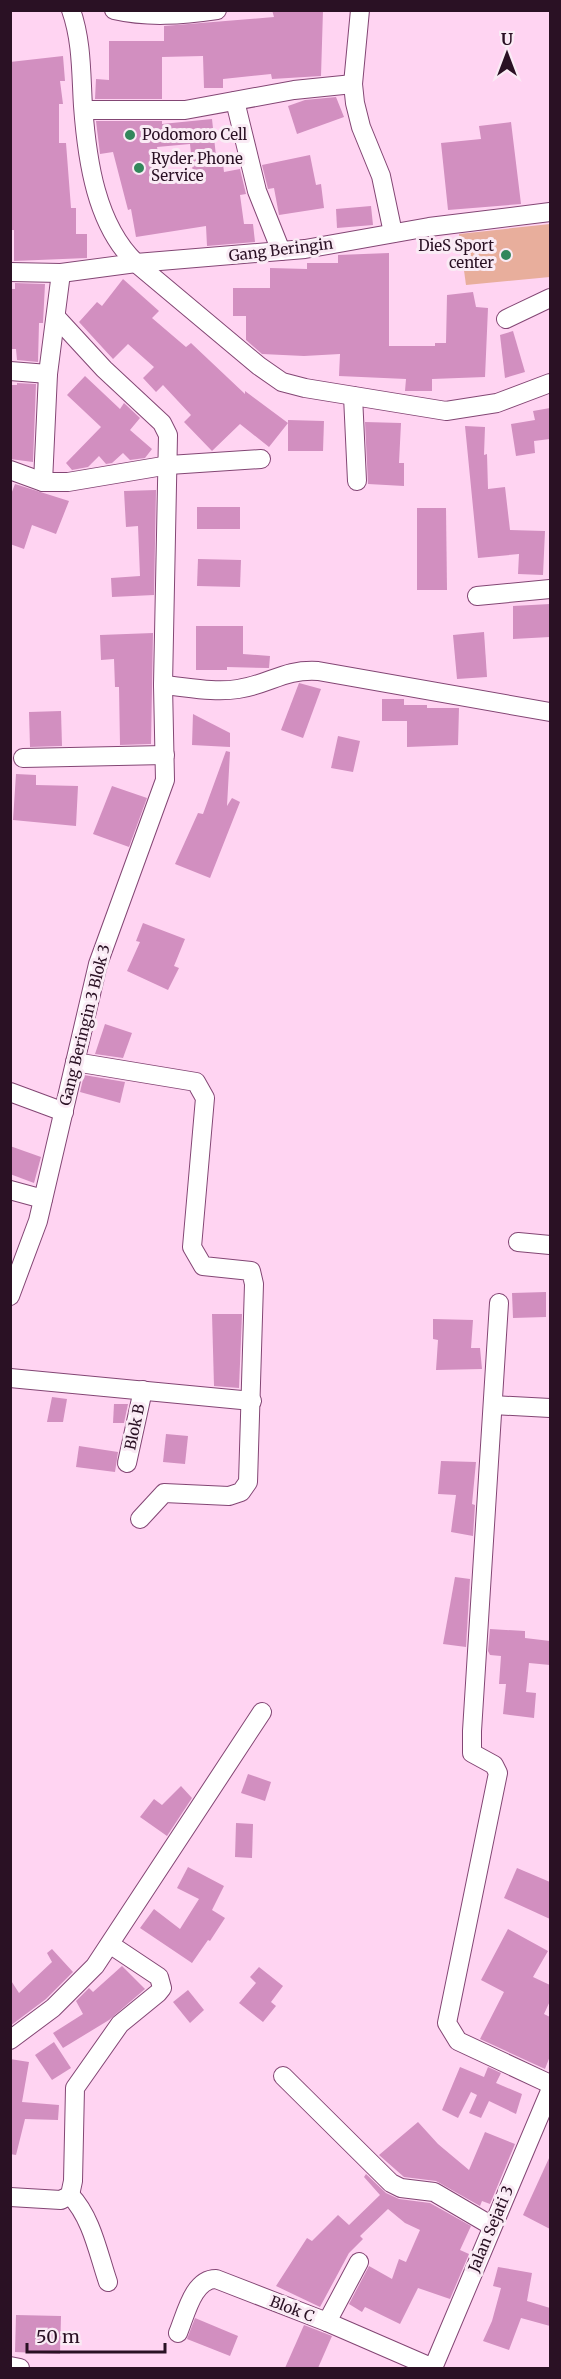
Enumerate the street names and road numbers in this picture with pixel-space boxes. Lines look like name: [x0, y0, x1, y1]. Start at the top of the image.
street label: Gang Beringin: [228, 234, 334, 265]
street label: Gang Beringin 3 Blok 3: [55, 942, 114, 1107]
street label: Blok B: [120, 1402, 149, 1451]
street label: Jalan Sejati 3: [463, 2183, 517, 2276]
street label: Blok C: [267, 2291, 317, 2326]

